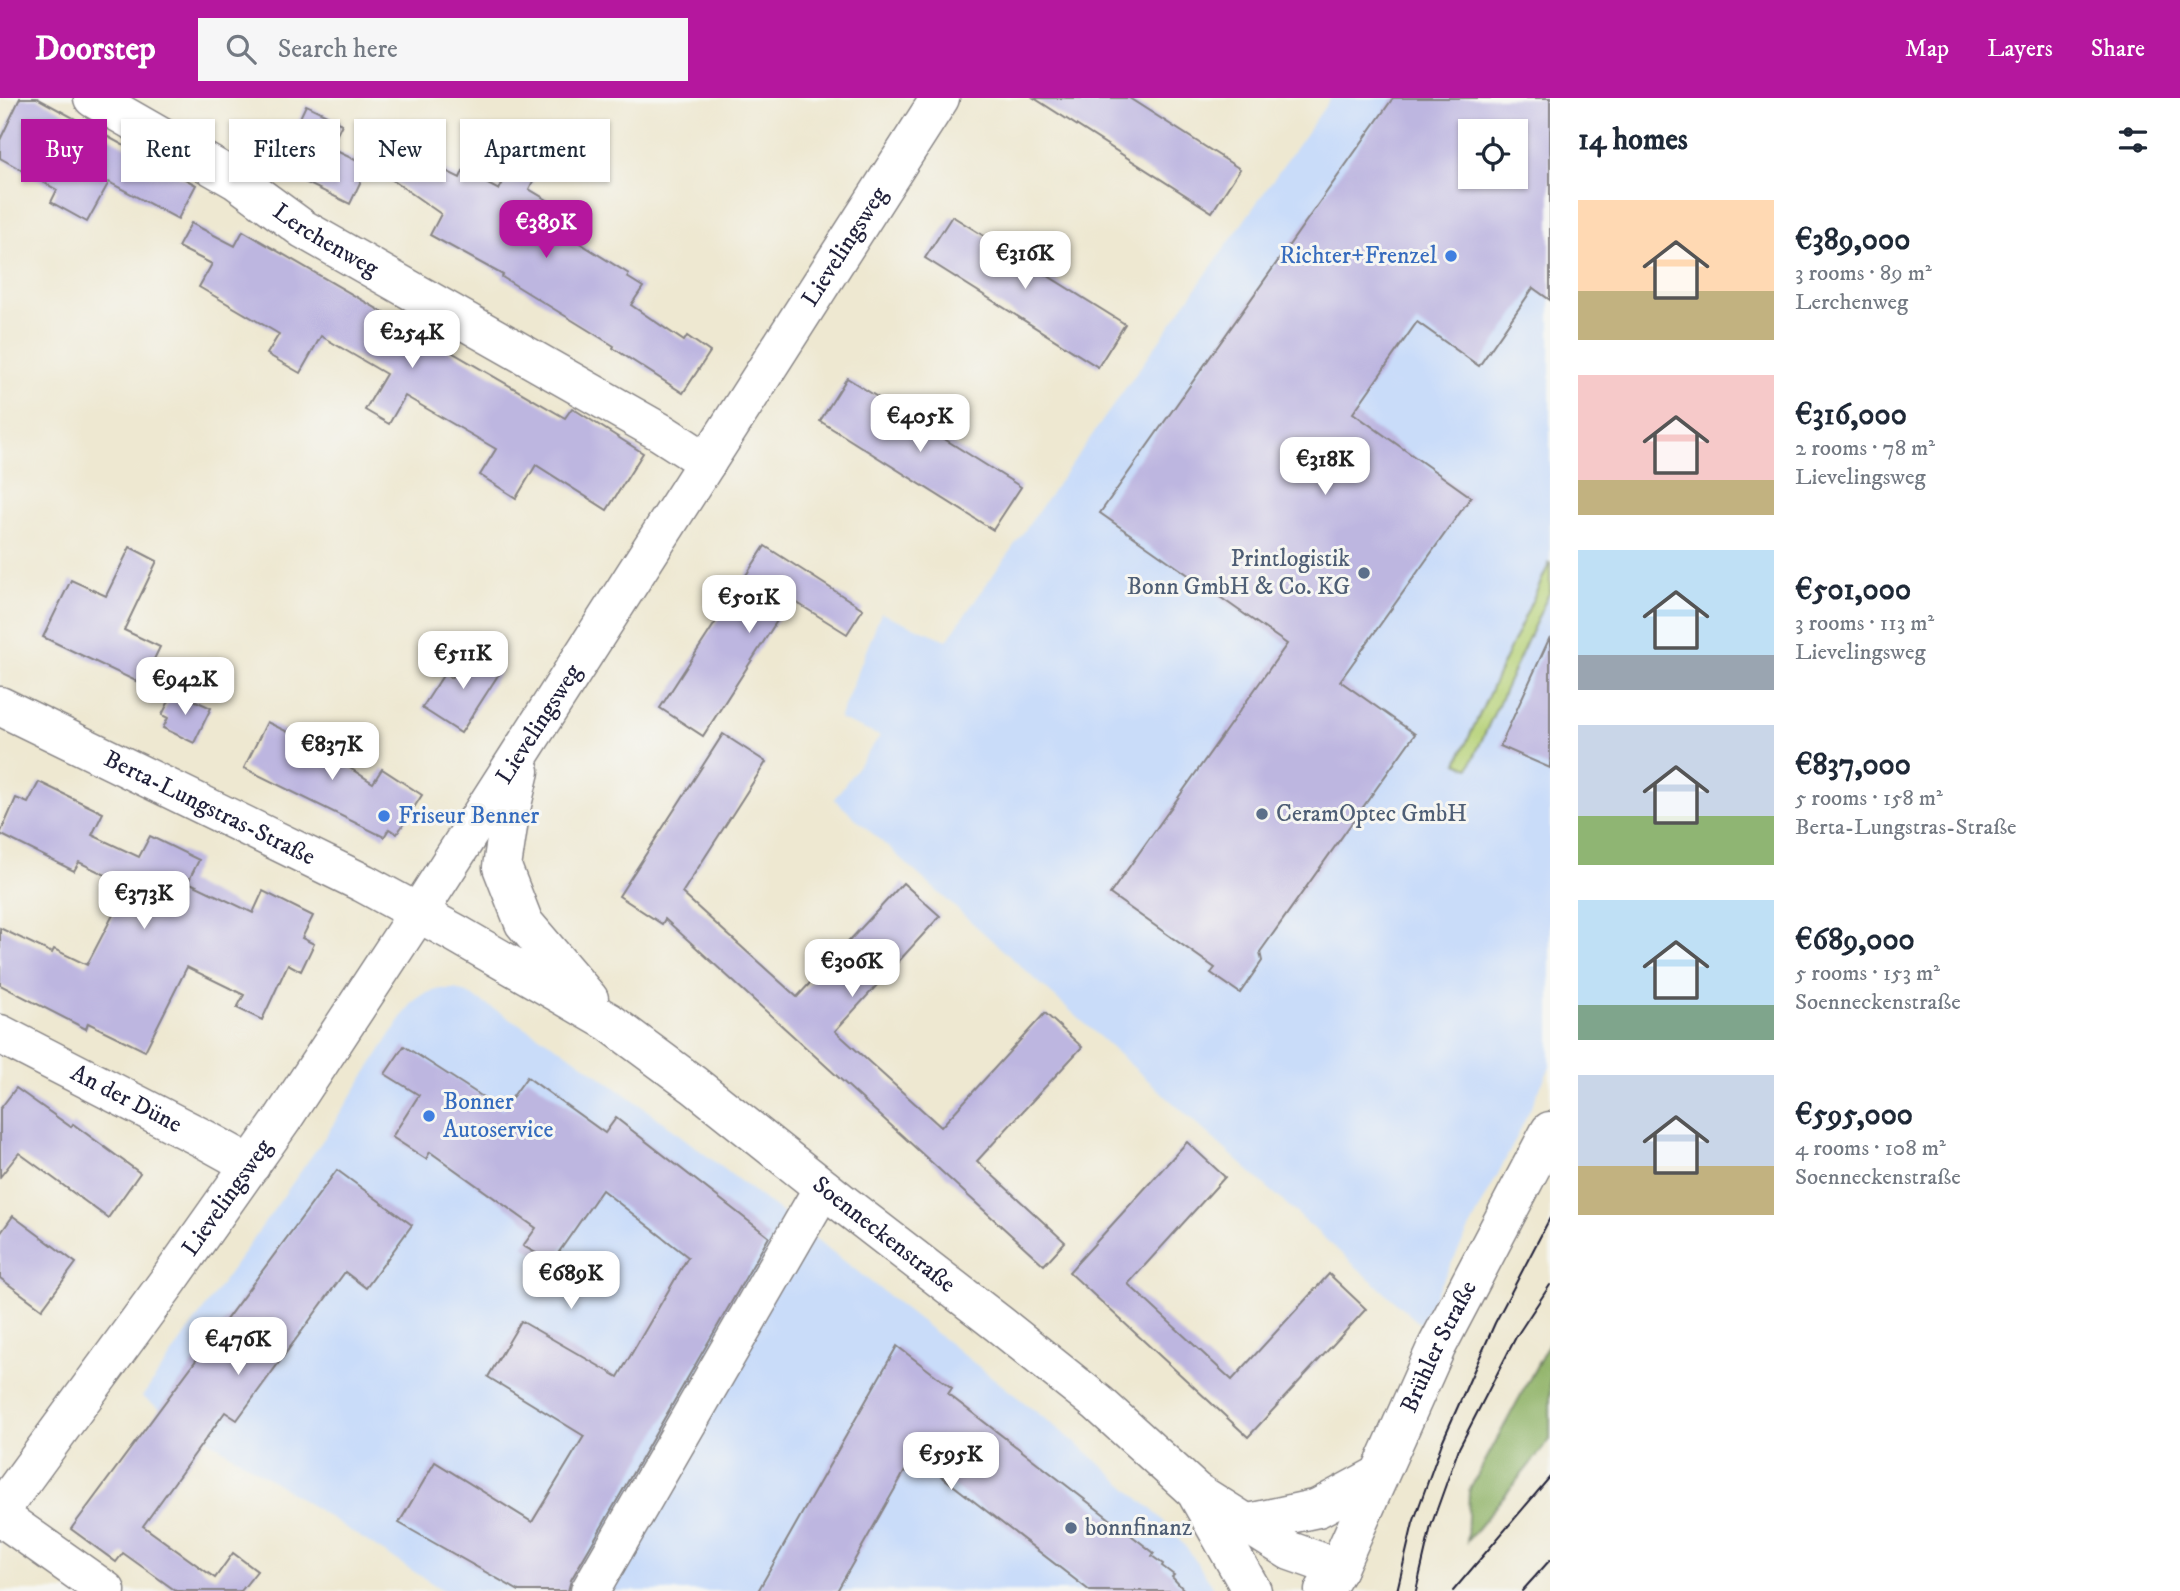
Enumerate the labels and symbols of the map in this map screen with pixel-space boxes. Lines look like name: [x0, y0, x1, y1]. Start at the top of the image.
street label: Lievelingsweg: [795, 181, 894, 312]
street label: Lerchenweg: [267, 197, 384, 284]
pin: €389K: [497, 200, 595, 260]
pin: €316K: [976, 232, 1074, 291]
place label: Richter+Frenzel: [1279, 241, 1438, 271]
marker: Richter+Frenzel: [1443, 248, 1459, 264]
pin: €254K: [363, 310, 461, 370]
pin: €405K: [871, 394, 969, 454]
pin: €318K: [1276, 438, 1374, 497]
place label: Printlogistik Bonn GmbH & Co. KG: [1127, 544, 1350, 602]
marker: Printlogistik Bonn GmbH & Co. KG: [1356, 565, 1372, 581]
pin: €501K: [700, 575, 798, 635]
pin: €511K: [414, 632, 512, 691]
pin: €942K: [136, 658, 234, 717]
street label: Lievelingsweg: [489, 658, 589, 790]
pin: €837K: [283, 722, 381, 782]
street label: Berta-Lungstras-Straße: [99, 744, 320, 872]
place label: CeramOptec GmbH: [1276, 799, 1467, 829]
place label: Friseur Benner: [398, 801, 539, 831]
marker: CeramOptec GmbH: [1254, 806, 1270, 822]
marker: Friseur Benner: [376, 808, 392, 824]
pin: €373K: [95, 872, 193, 931]
pin: €306K: [803, 940, 901, 999]
street label: An der Düne: [66, 1058, 187, 1140]
place label: Bonner Autoservice: [443, 1087, 554, 1145]
marker: Bonner Autoservice: [421, 1108, 437, 1124]
street label: Lievelingsweg: [176, 1133, 279, 1262]
street label: Soenneckenstraße: [806, 1170, 961, 1300]
pin: €689K: [522, 1252, 620, 1311]
street label: Brühler Straße: [1394, 1276, 1484, 1417]
pin: €476K: [189, 1318, 287, 1377]
pin: €595K: [902, 1432, 1000, 1492]
place label: bonnfinanz: [1085, 1513, 1193, 1543]
marker: bonnfinanz: [1063, 1520, 1079, 1536]

